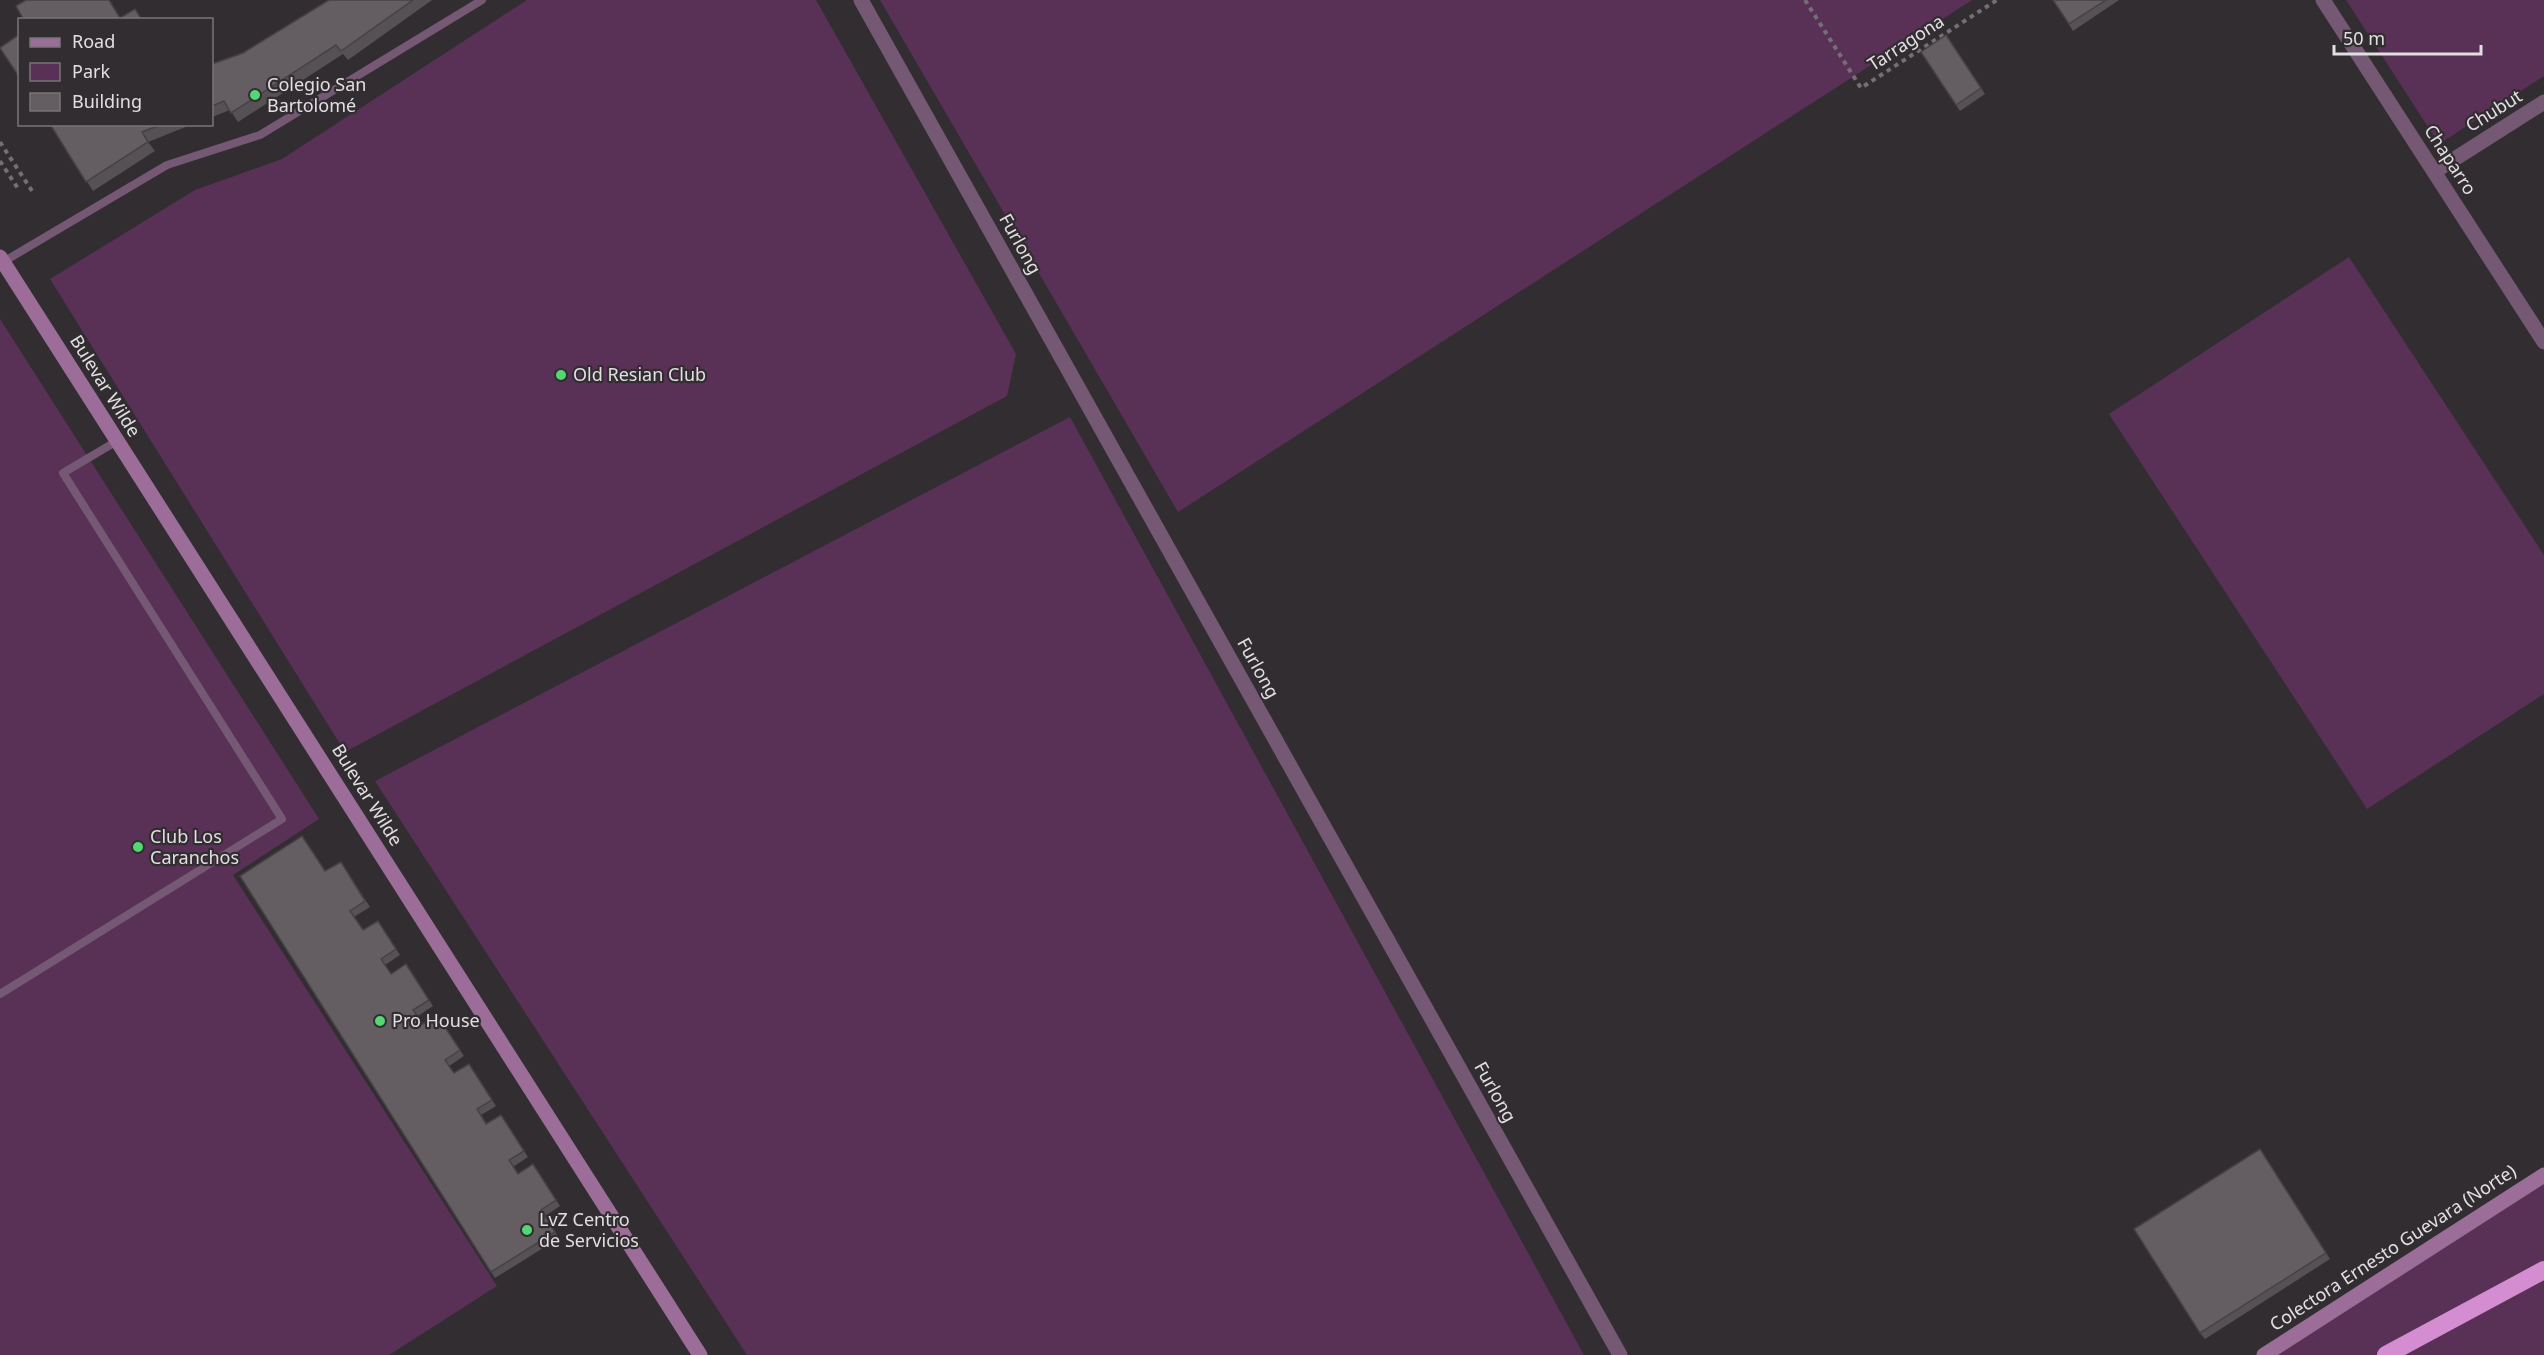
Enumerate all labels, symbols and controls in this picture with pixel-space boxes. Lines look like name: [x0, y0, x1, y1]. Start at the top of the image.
street label: Tarragona: [1863, 9, 1948, 76]
legend: [18, 18, 213, 126]
scale bar: [2334, 18, 2481, 56]
text: 50 m: [2343, 26, 2385, 50]
text: Road: [72, 29, 115, 53]
text: Park: [72, 59, 110, 83]
place label: Colegio San Bartolomé: [267, 72, 366, 117]
street label: Chubut: [2461, 83, 2527, 137]
marker: Colegio San Bartolomé: [248, 88, 262, 102]
text: Building: [72, 89, 142, 113]
street label: Chaparro: [2419, 120, 2482, 199]
street label: Furlong: [994, 209, 1047, 278]
street label: Bulevar Wilde: [65, 330, 147, 441]
place label: Old Resian Club: [573, 362, 706, 386]
marker: Old Resian Club: [554, 368, 568, 382]
street label: Furlong: [1232, 633, 1285, 702]
street label: Bulevar Wilde: [327, 739, 409, 850]
place label: Club Los Caranchos: [150, 824, 239, 869]
marker: Club Los Caranchos: [131, 840, 145, 854]
place label: Pro House: [392, 1008, 480, 1032]
marker: Pro House: [373, 1014, 387, 1028]
street label: Furlong: [1469, 1057, 1522, 1126]
street label: Colectora Ernesto Guevara (Norte): [2265, 1158, 2520, 1336]
place label: LvZ Centro de Servicios: [539, 1207, 639, 1252]
marker: LvZ Centro de Servicios: [520, 1223, 534, 1237]

